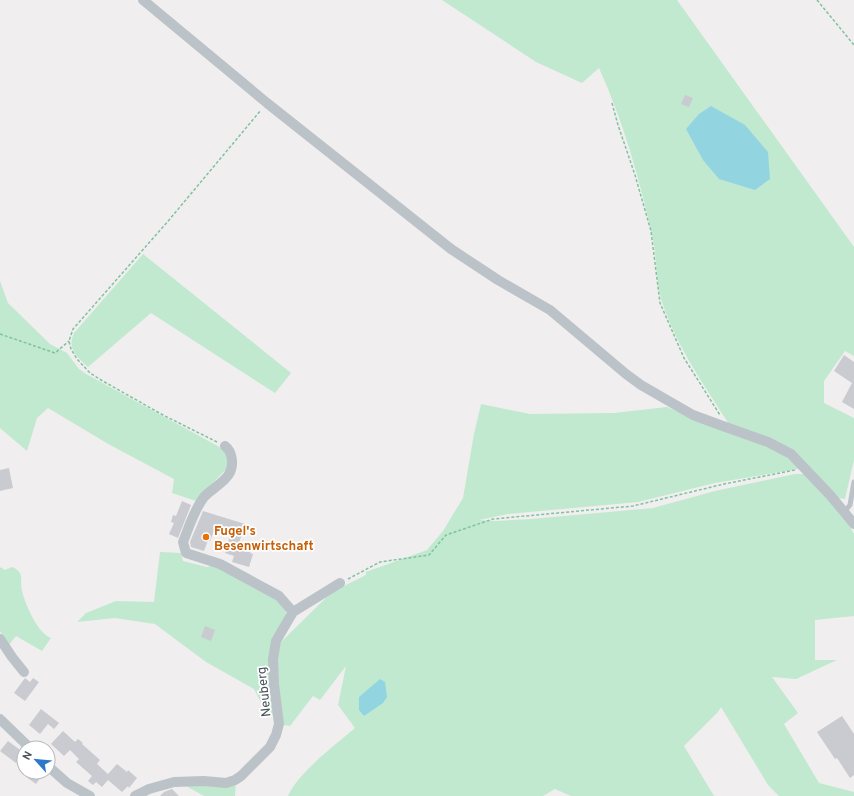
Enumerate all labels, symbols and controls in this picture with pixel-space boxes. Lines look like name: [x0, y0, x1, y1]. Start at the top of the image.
place label: Fugel's Besenwirtschaft: [214, 524, 314, 555]
marker: Fugel's Besenwirtschaft: [201, 532, 211, 542]
street label: Neuberg: [254, 666, 276, 718]
north arrow: [16, 740, 56, 780]
text: N: [20, 749, 36, 763]

